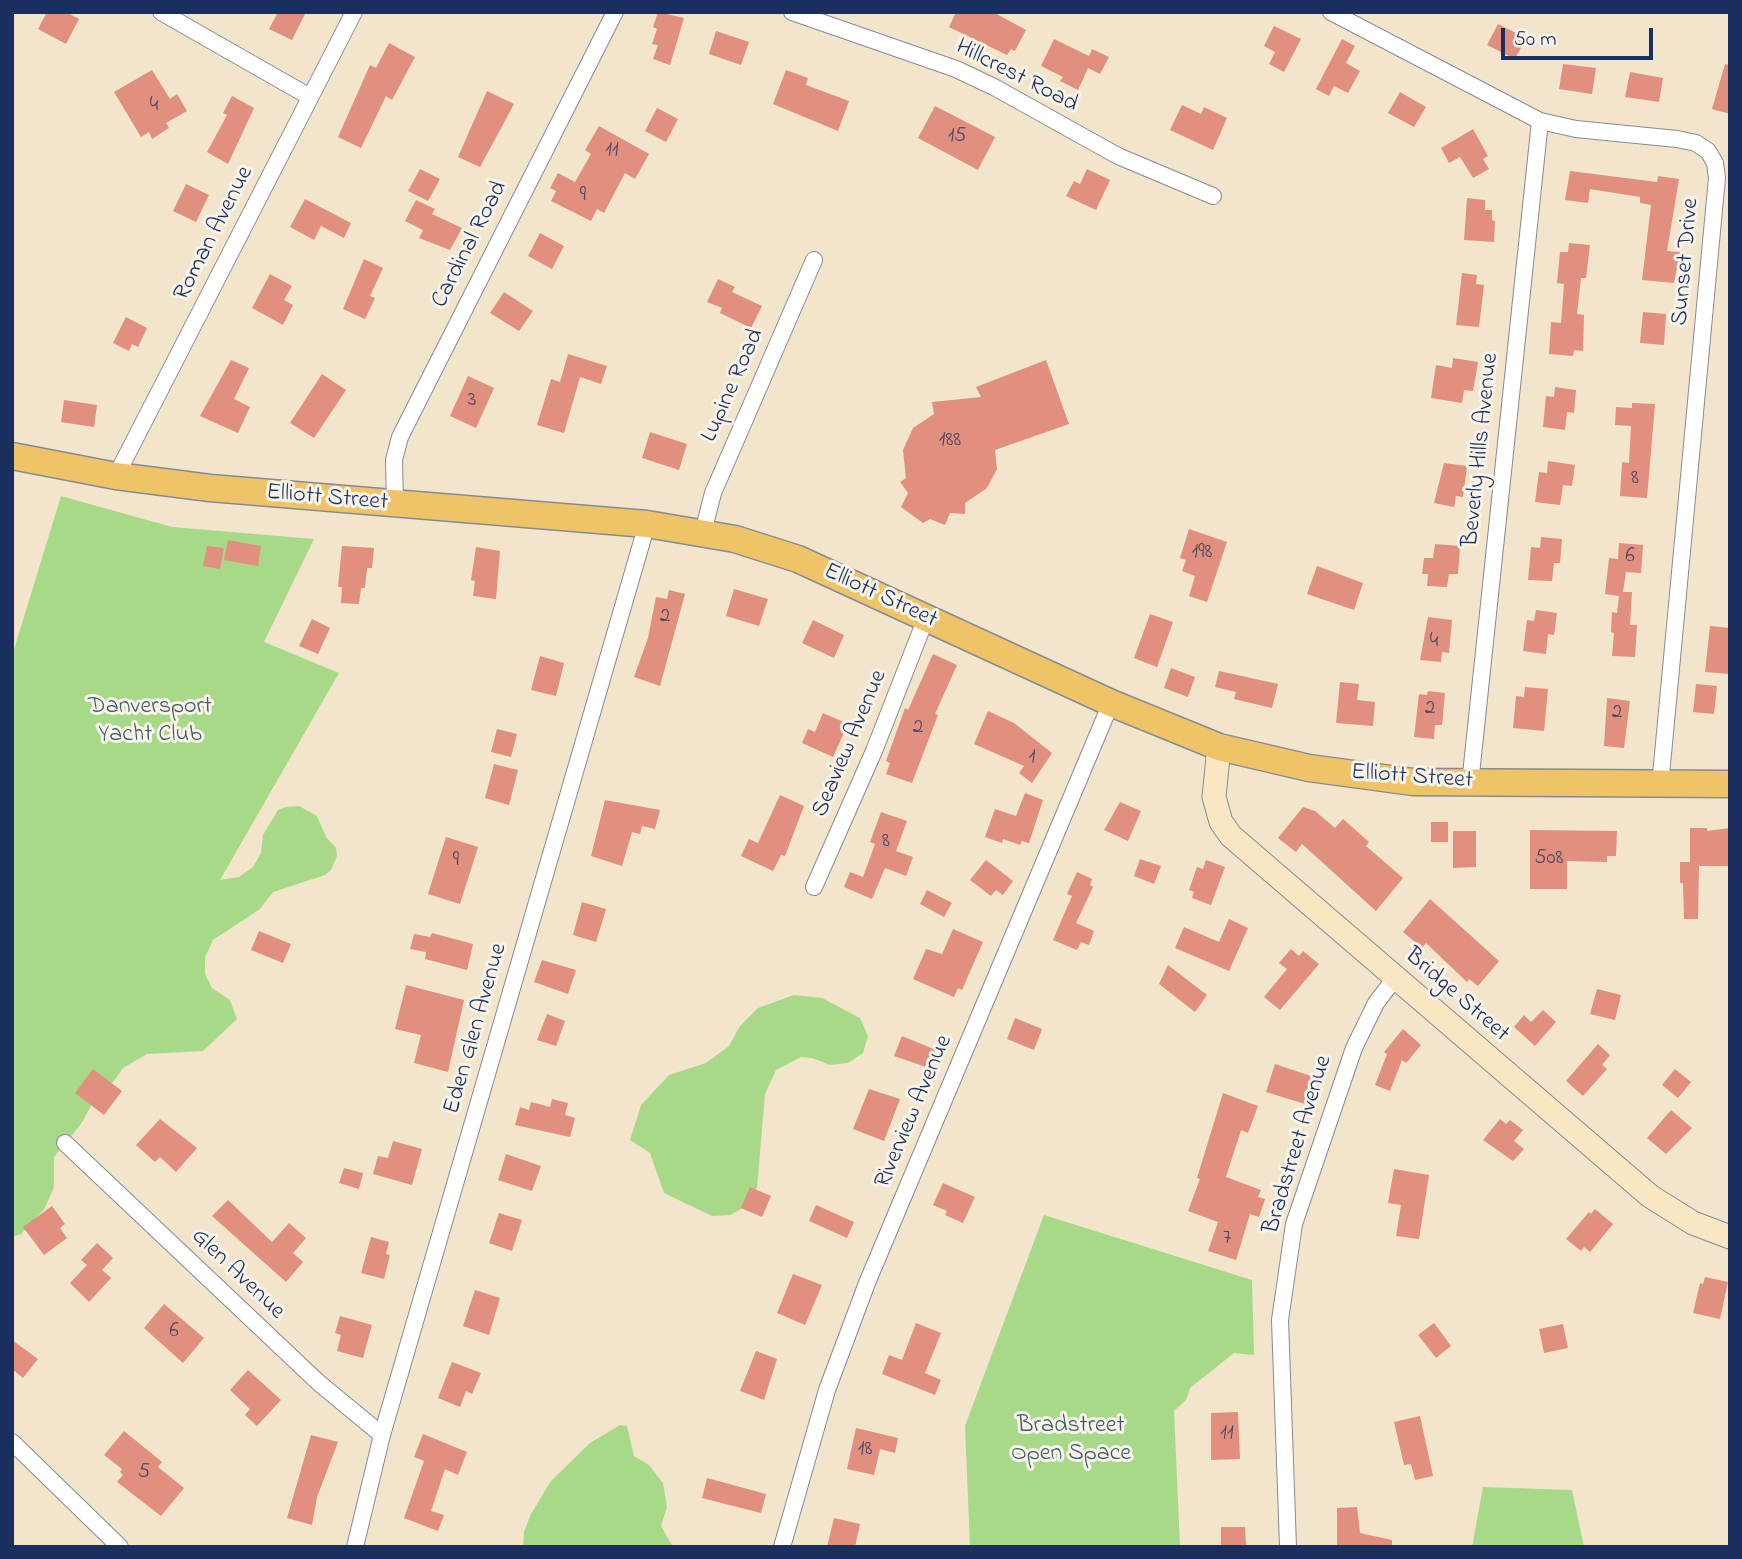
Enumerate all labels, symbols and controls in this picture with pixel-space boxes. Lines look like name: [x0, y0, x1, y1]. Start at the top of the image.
scale bar: [1504, 14, 1656, 58]
text: 50 m: [1514, 25, 1557, 55]
street label: Hillcrest Road: [950, 34, 1082, 120]
house number: 4: [150, 94, 158, 120]
house number: 15: [948, 125, 966, 151]
house number: 11: [605, 139, 619, 165]
street label: Roman Avenue: [169, 162, 261, 306]
street label: Cardinal Road: [427, 177, 515, 313]
house number: 9: [580, 184, 586, 210]
street label: Sunset Drive: [1667, 197, 1707, 327]
street label: Lupine Road: [696, 325, 772, 447]
street label: Beverly Hills Avenue: [1457, 352, 1507, 548]
house number: 3: [468, 389, 476, 415]
house number: 188: [939, 429, 961, 455]
house number: 8: [1631, 467, 1639, 493]
street label: Elliott Street: [265, 479, 389, 519]
house number: 198: [1192, 541, 1212, 567]
house number: 6: [1625, 545, 1635, 571]
street label: Elliott Street: [819, 558, 941, 636]
house number: 2: [660, 605, 670, 631]
house number: 4: [1430, 630, 1438, 656]
street label: Seaview Avenue: [807, 666, 895, 822]
park label: Danversport Yacht Club: [88, 694, 212, 750]
house number: 2: [1425, 697, 1435, 723]
house number: 2: [1612, 701, 1622, 727]
house number: 2: [913, 716, 923, 742]
house number: 1: [1029, 746, 1035, 772]
street label: Elliott Street: [1350, 759, 1474, 797]
house number: 8: [882, 830, 890, 856]
house number: 508: [1535, 847, 1563, 873]
house number: 9: [453, 849, 459, 875]
street label: Eden Glen Avenue: [439, 940, 515, 1118]
street label: Bridge Street: [1398, 943, 1514, 1049]
street label: Riverview Avenue: [870, 1031, 960, 1193]
street label: Bradstreet Avenue: [1258, 1052, 1340, 1238]
street label: Glen Avenue: [184, 1223, 290, 1327]
house number: 7: [1223, 1227, 1231, 1253]
house number: 6: [169, 1320, 179, 1346]
park label: Bradstreet Open Space: [1011, 1413, 1131, 1469]
house number: 11: [1220, 1422, 1234, 1448]
house number: 18: [858, 1438, 872, 1464]
house number: 5: [138, 1461, 150, 1487]

